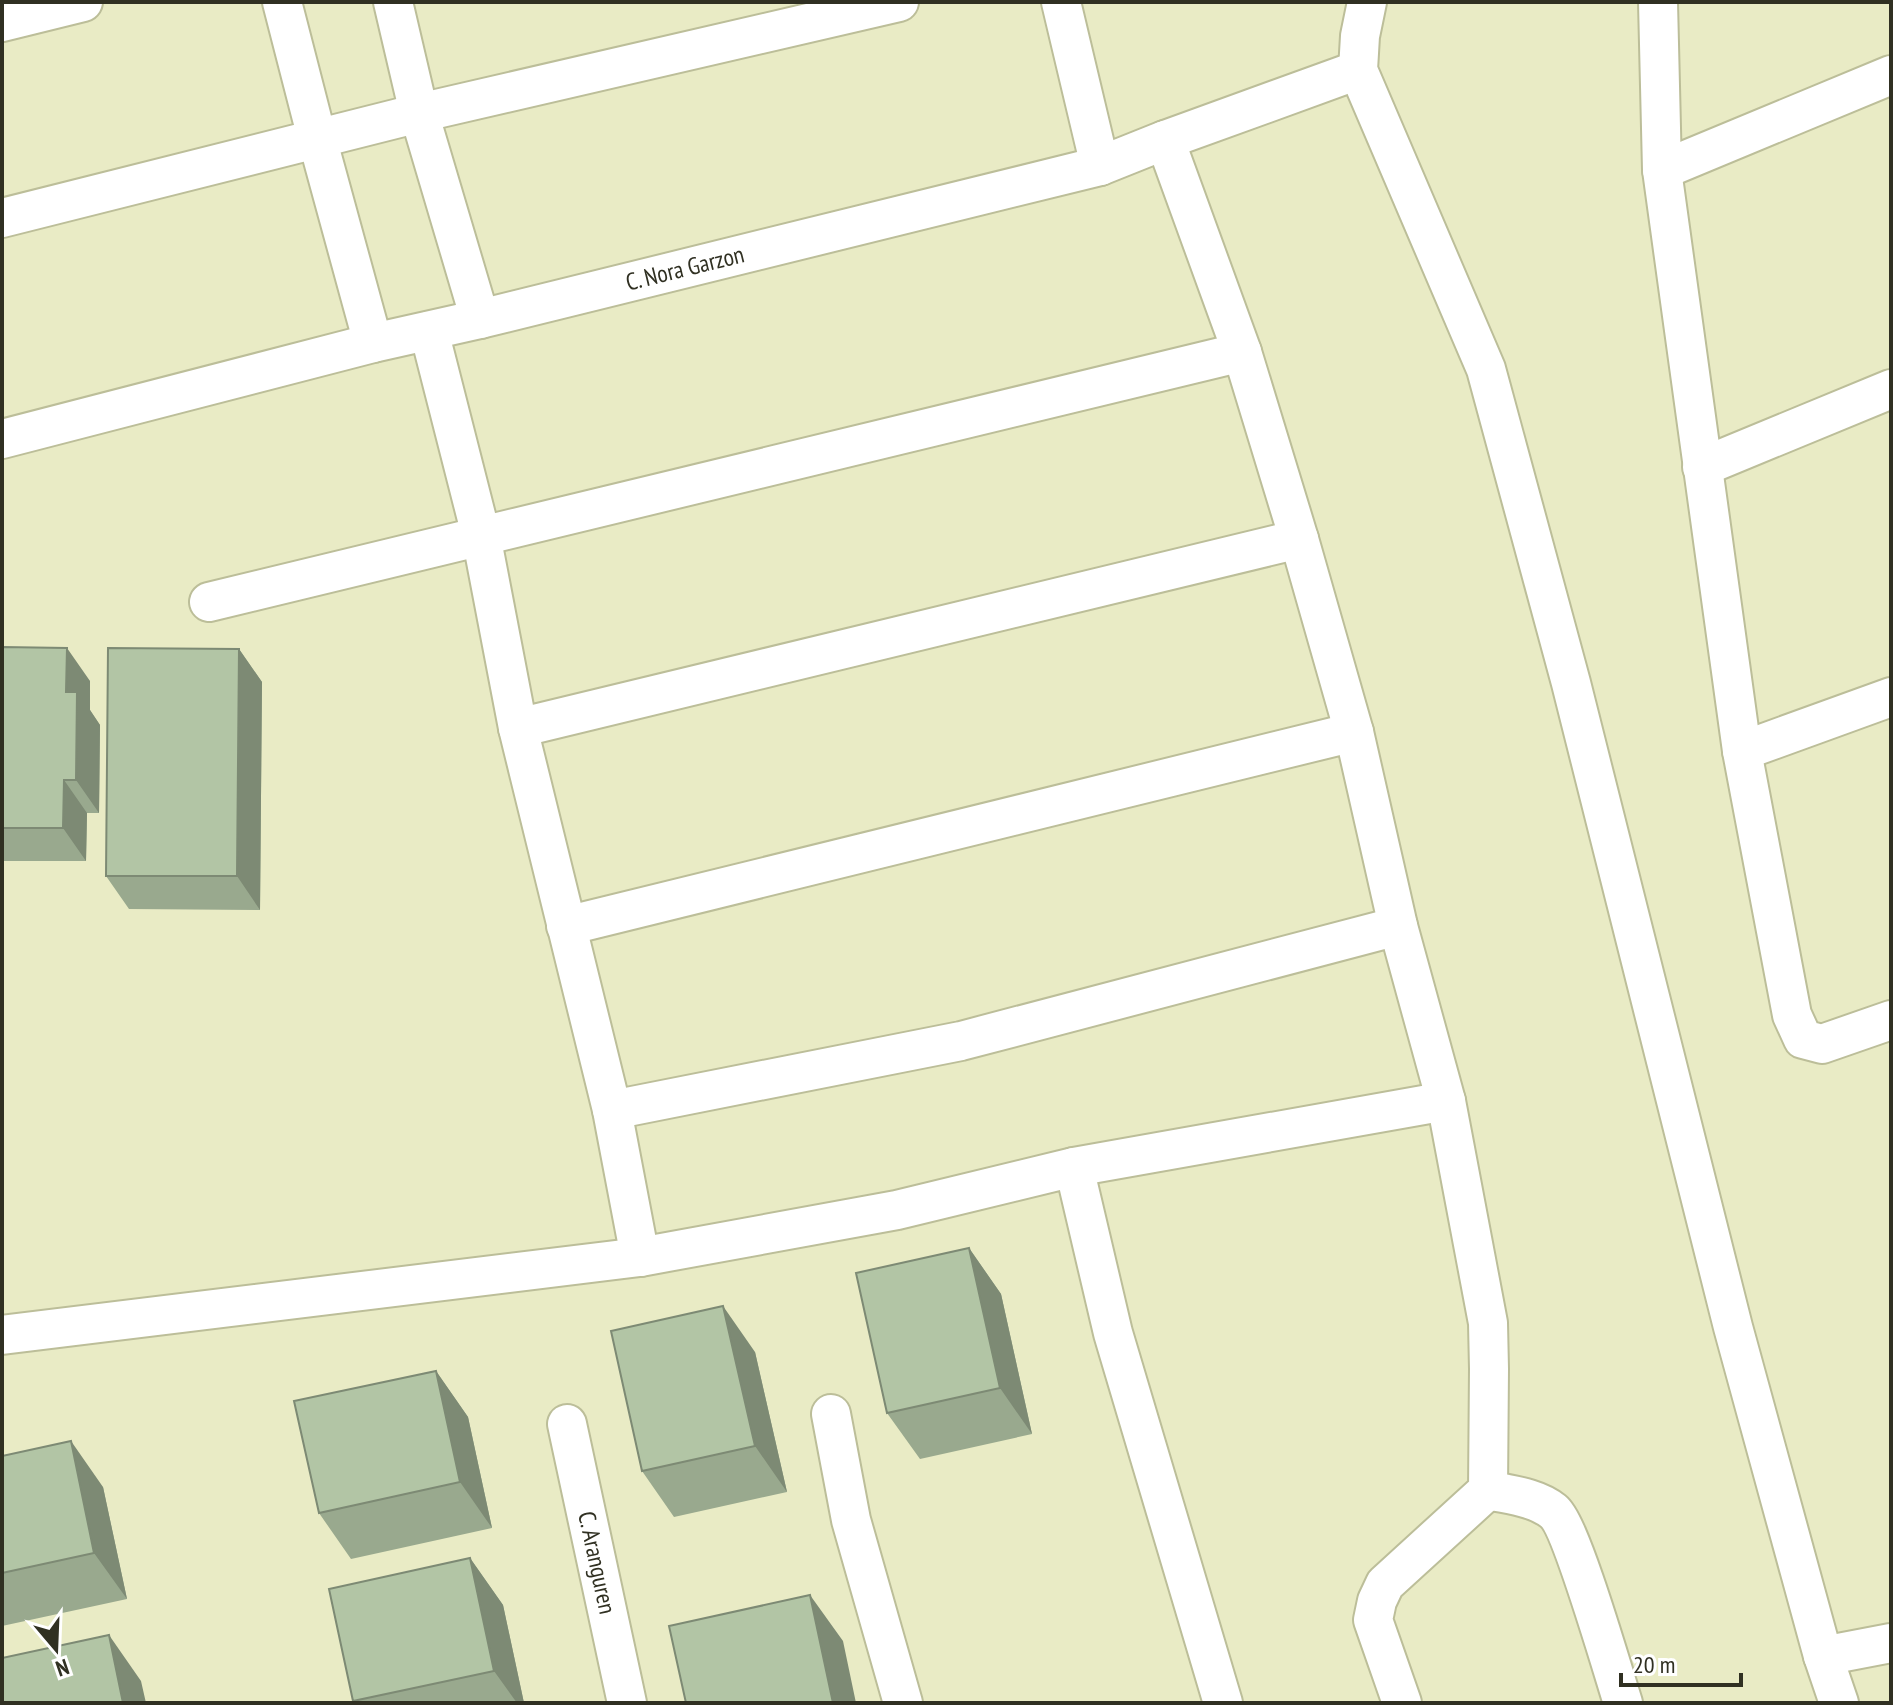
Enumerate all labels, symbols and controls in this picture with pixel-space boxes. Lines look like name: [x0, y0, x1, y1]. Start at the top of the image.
street label: C. Nora Garzon: [623, 238, 747, 297]
street label: C. Aranguren: [571, 1509, 623, 1617]
north arrow: [16, 1609, 96, 1689]
scale bar: [1621, 1637, 1741, 1687]
text: 20 m: [1633, 1649, 1675, 1680]
text: N: [52, 1653, 73, 1683]

